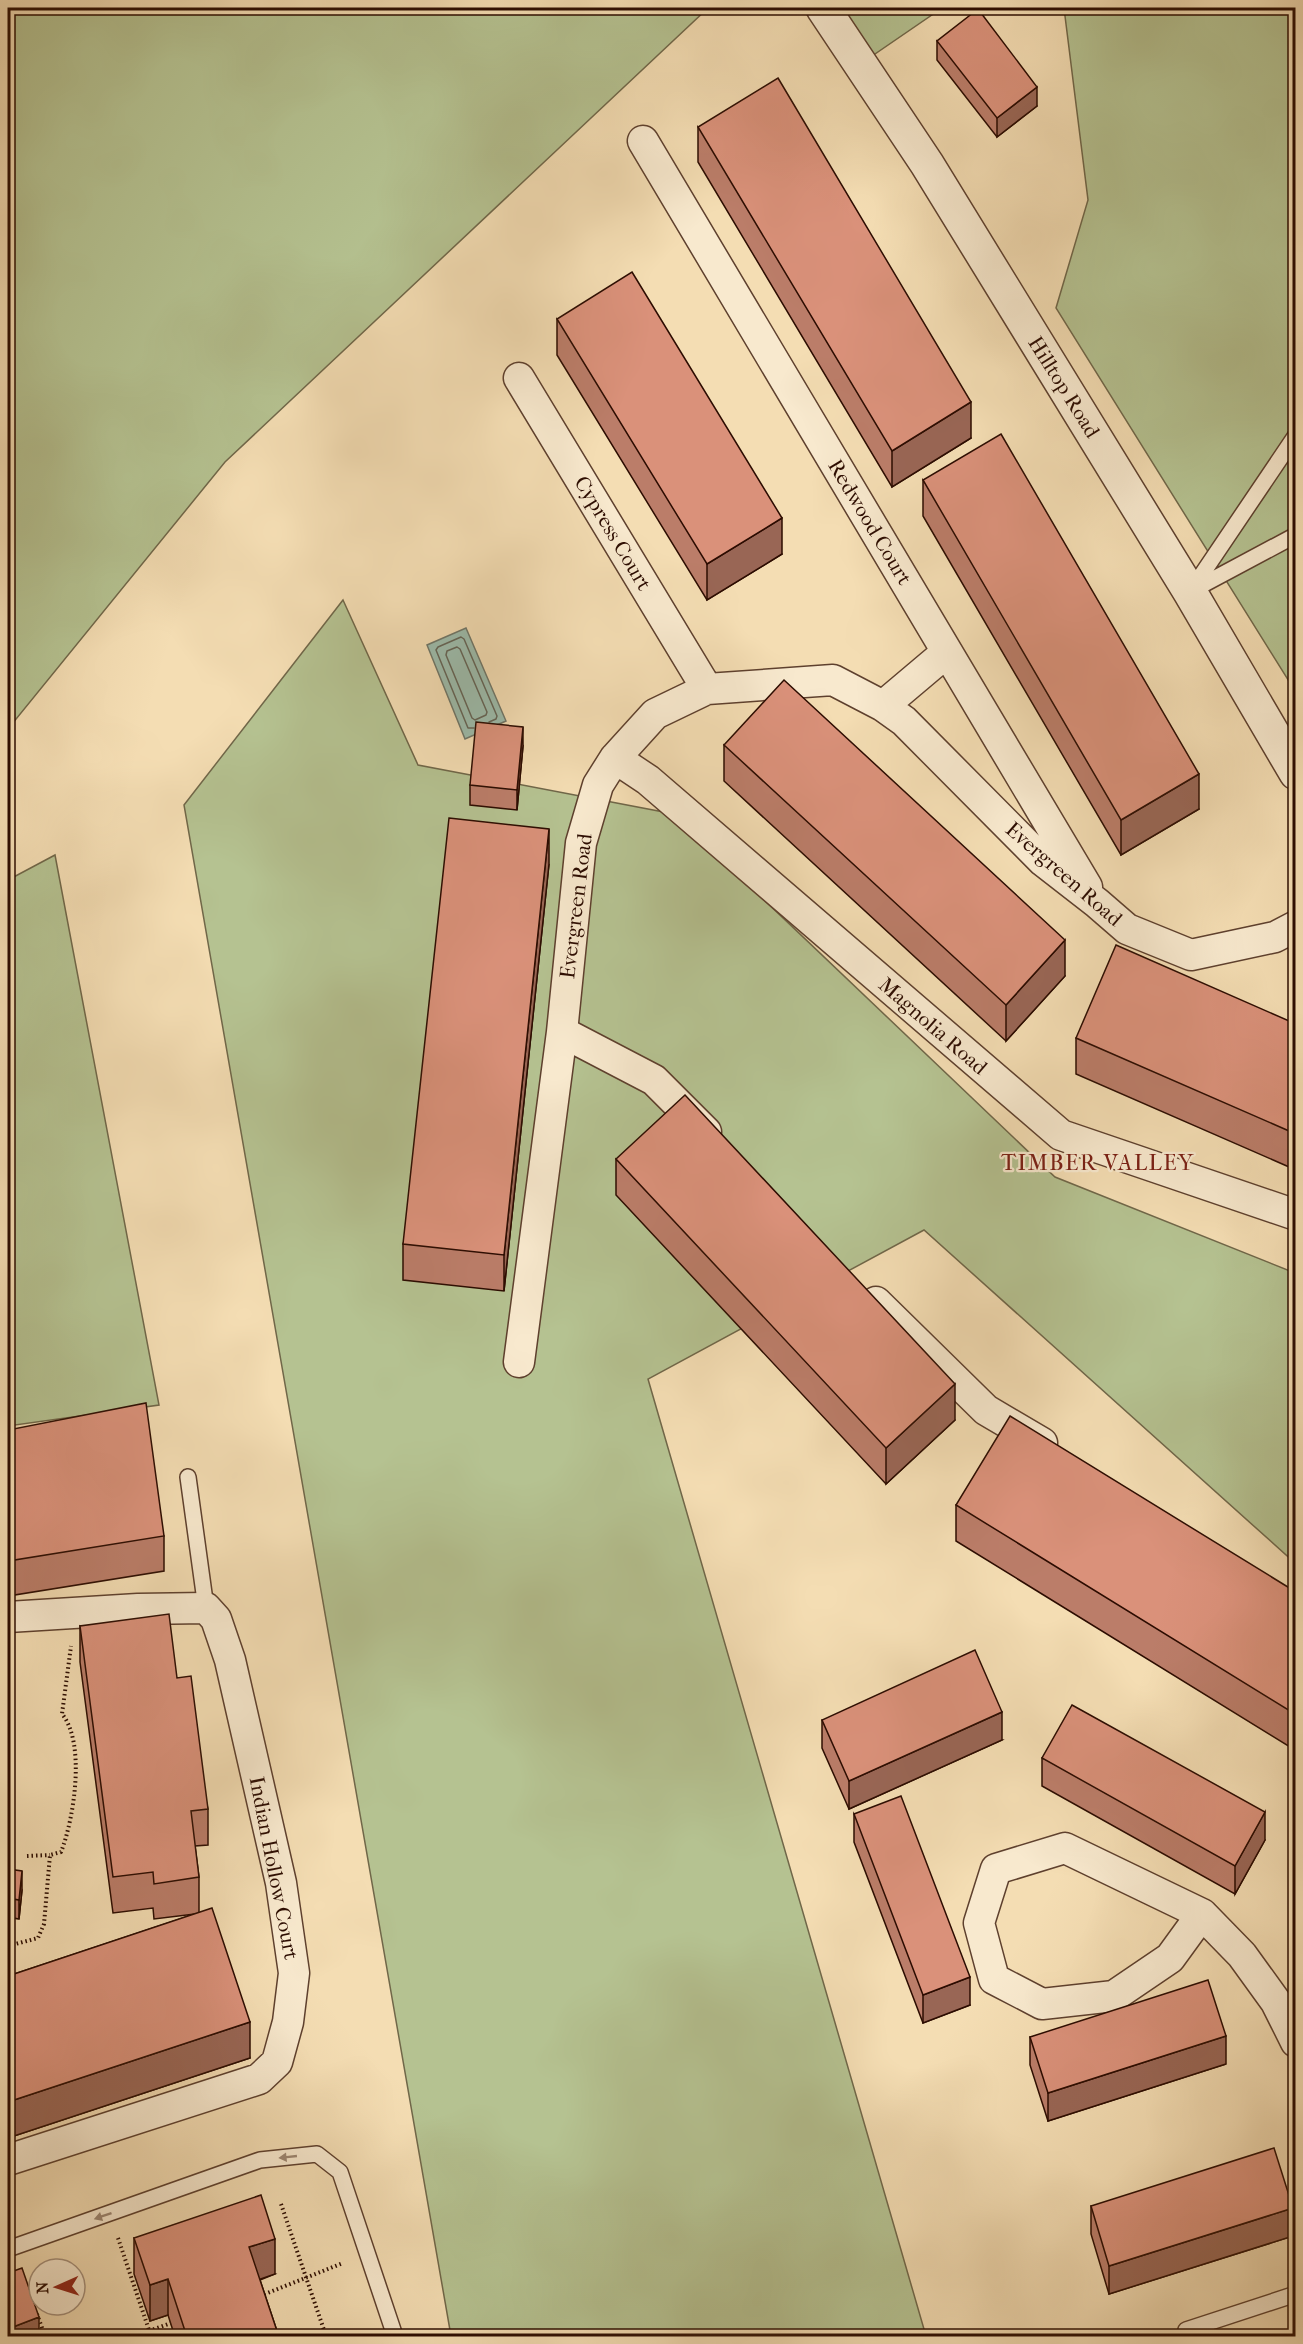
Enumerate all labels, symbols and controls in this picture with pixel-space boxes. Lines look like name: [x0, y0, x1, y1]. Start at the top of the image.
street label: Hilltop Road: [1023, 332, 1105, 443]
street label: Redwood Court: [823, 455, 917, 590]
street label: Cypress Court: [570, 472, 657, 595]
street label: Evergreen Road: [1001, 817, 1127, 931]
street label: Evergreen Road: [555, 831, 597, 980]
street label: Magnolia Road: [874, 972, 993, 1080]
district label: TIMBER VALLEY: [1001, 1150, 1195, 1176]
street label: Indian Hollow Court: [244, 1774, 304, 1962]
one-way arrow: [278, 2152, 297, 2162]
one-way arrow: [94, 2211, 112, 2221]
north arrow: [27, 2257, 87, 2317]
text: N: [33, 2280, 52, 2294]

